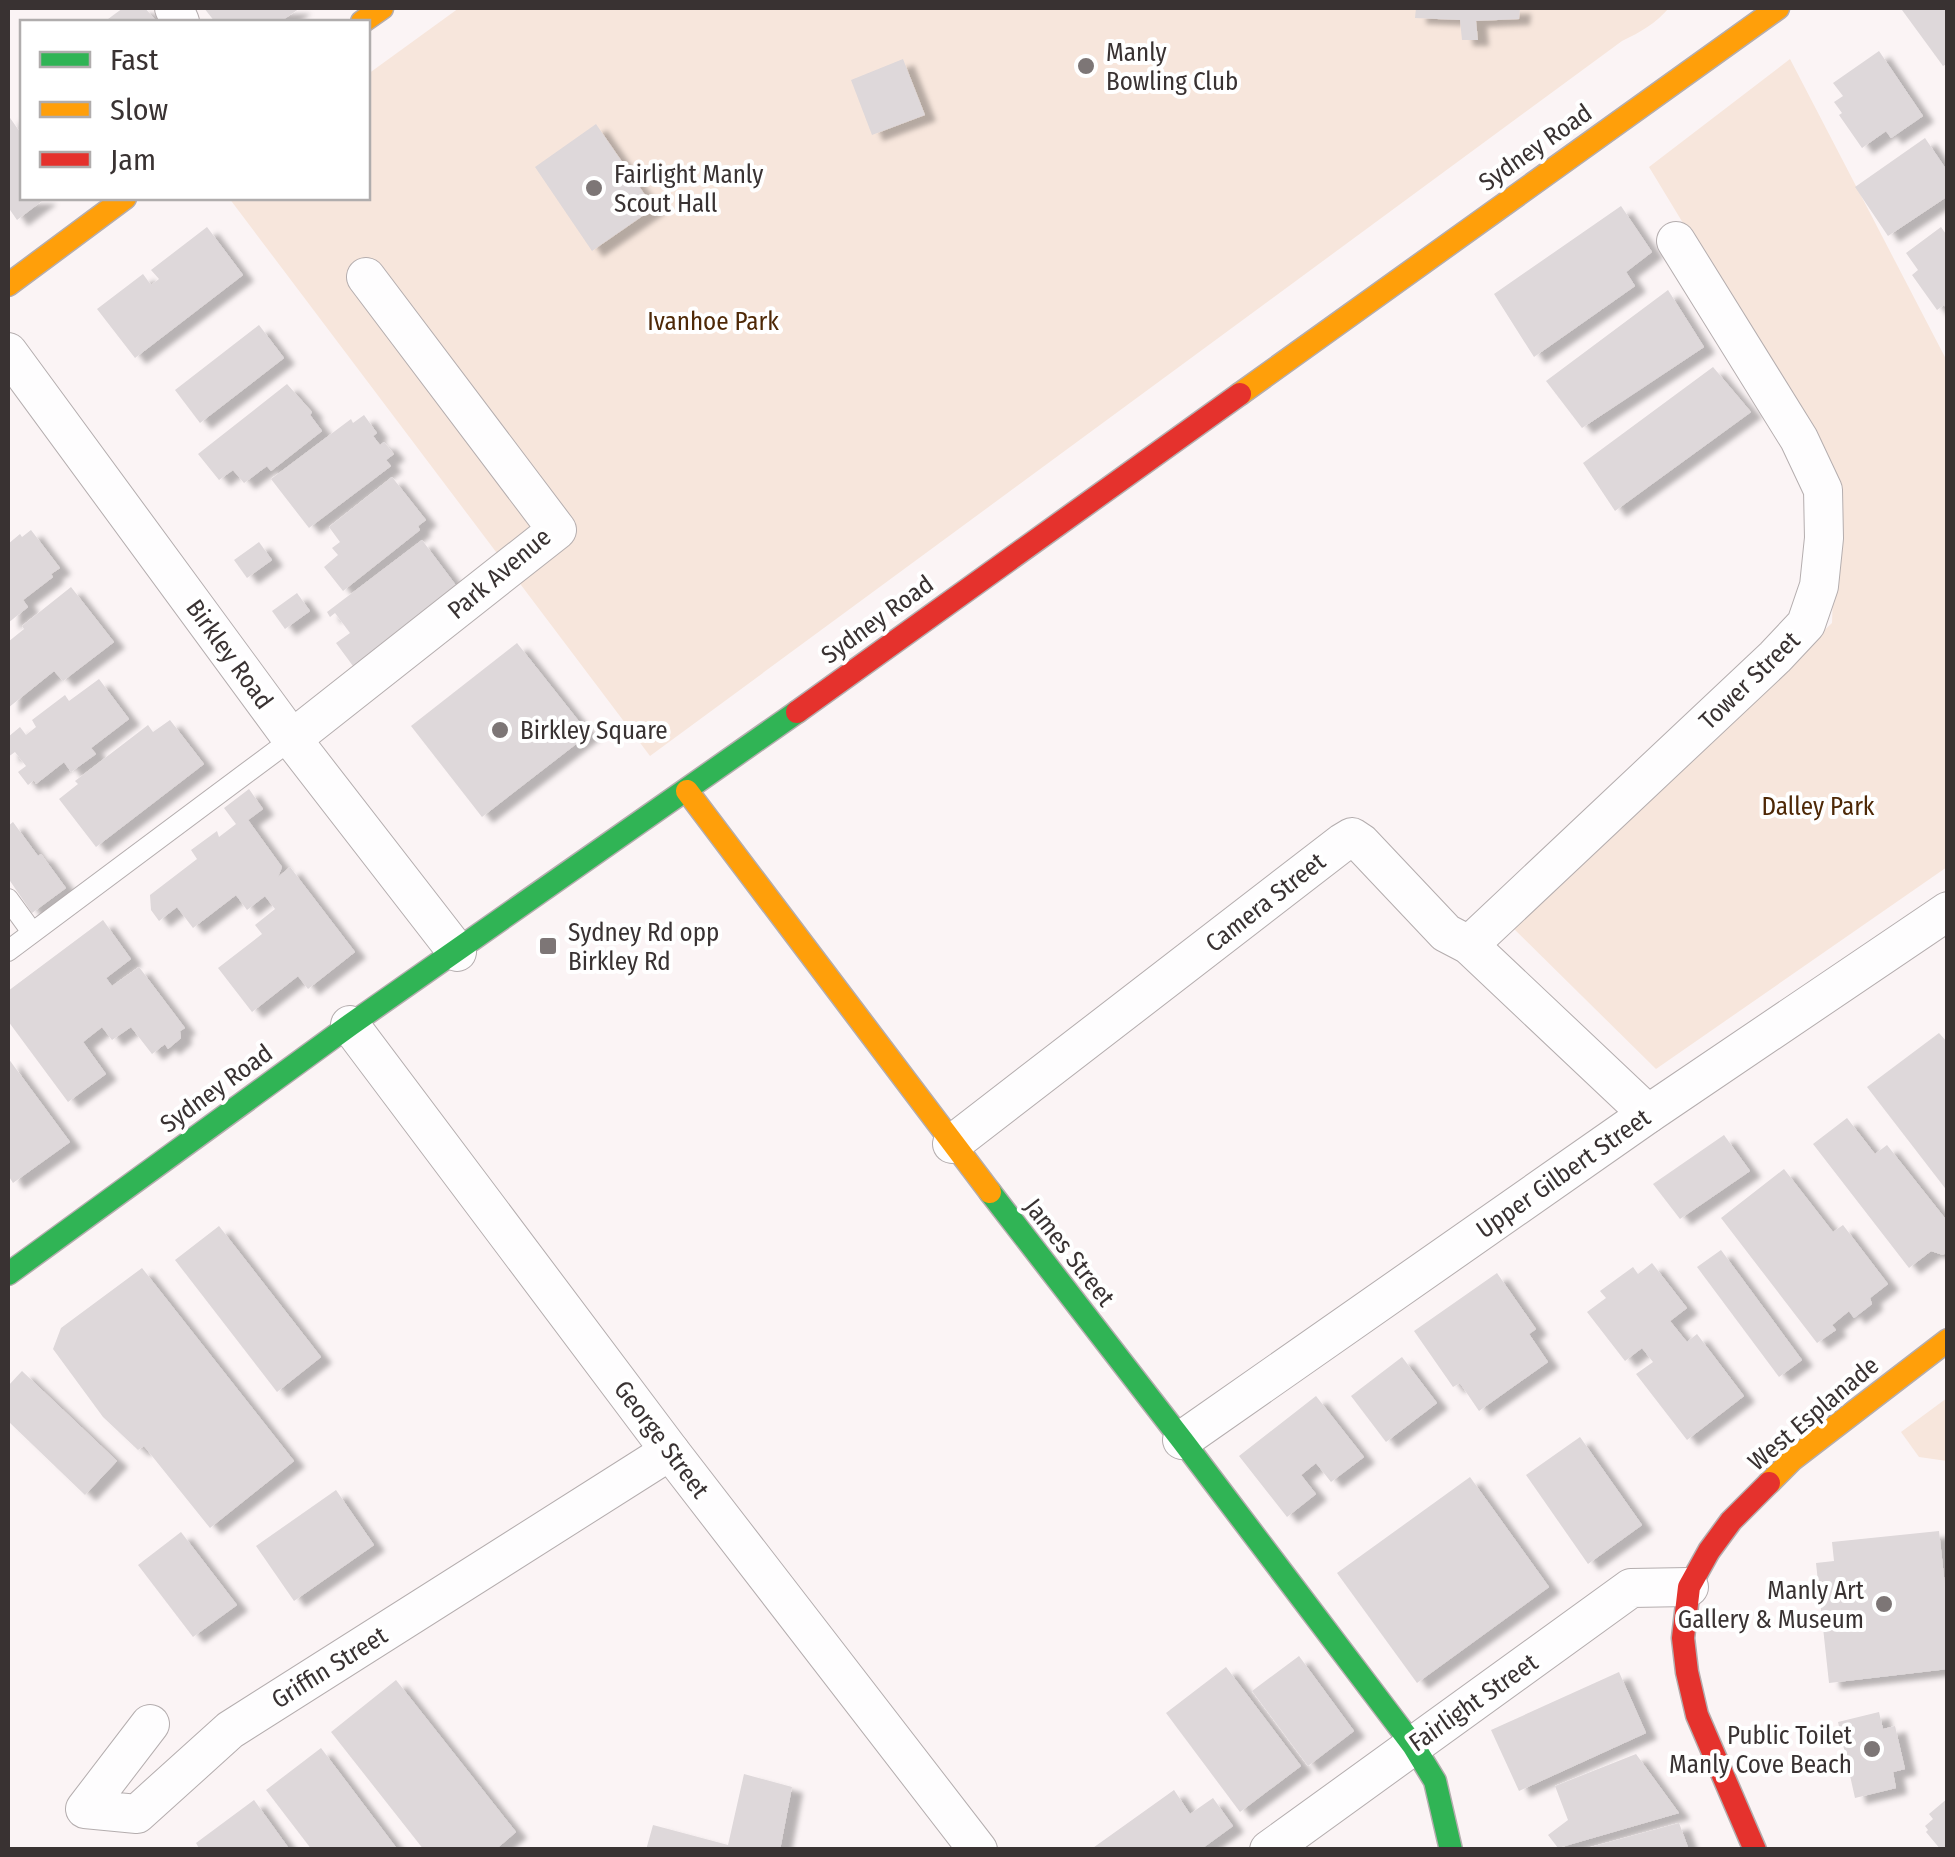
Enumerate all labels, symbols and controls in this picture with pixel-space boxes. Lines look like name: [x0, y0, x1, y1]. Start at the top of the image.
legend: [20, 20, 370, 200]
place label: Manly Bowling Club: [1106, 38, 1238, 97]
text: Fast: [110, 42, 159, 78]
marker: Manly Bowling Club: [1075, 55, 1097, 77]
text: Slow: [110, 92, 168, 128]
street label: Sydney Road: [1473, 98, 1598, 198]
text: Jam: [110, 142, 156, 178]
place label: Fairlight Manly Scout Hall: [614, 160, 763, 219]
marker: Fairlight Manly Scout Hall: [583, 177, 605, 199]
park label: Ivanhoe Park: [647, 307, 779, 337]
street label: Park Avenue: [442, 522, 557, 626]
street label: Sydney Road: [816, 569, 939, 670]
street label: Birkley Road: [179, 594, 279, 715]
street label: Tower Street: [1693, 625, 1807, 736]
place label: Birkley Square: [520, 716, 668, 746]
marker: Birkley Square: [489, 719, 511, 741]
park label: Dalley Park: [1761, 792, 1875, 822]
street label: Camera Street: [1200, 846, 1332, 959]
place label: Sydney Rd opp Birkley Rd: [568, 918, 719, 977]
marker: Sydney Rd opp Birkley Rd: [537, 935, 559, 957]
street label: Sydney Road: [155, 1038, 278, 1139]
street label: Upper Gilbert Street: [1471, 1102, 1657, 1245]
street label: James Street: [1018, 1193, 1121, 1313]
street label: West Esplanade: [1742, 1351, 1885, 1477]
street label: George Street: [607, 1375, 716, 1505]
place label: Manly Art Gallery & Museum: [1678, 1576, 1865, 1635]
marker: Manly Art Gallery & Museum: [1873, 1593, 1895, 1615]
street label: Griffin Street: [266, 1620, 394, 1715]
street label: Fairlight Street: [1404, 1647, 1544, 1758]
place label: Public Toilet Manly Cove Beach: [1669, 1721, 1853, 1780]
marker: Public Toilet Manly Cove Beach: [1861, 1738, 1883, 1760]

